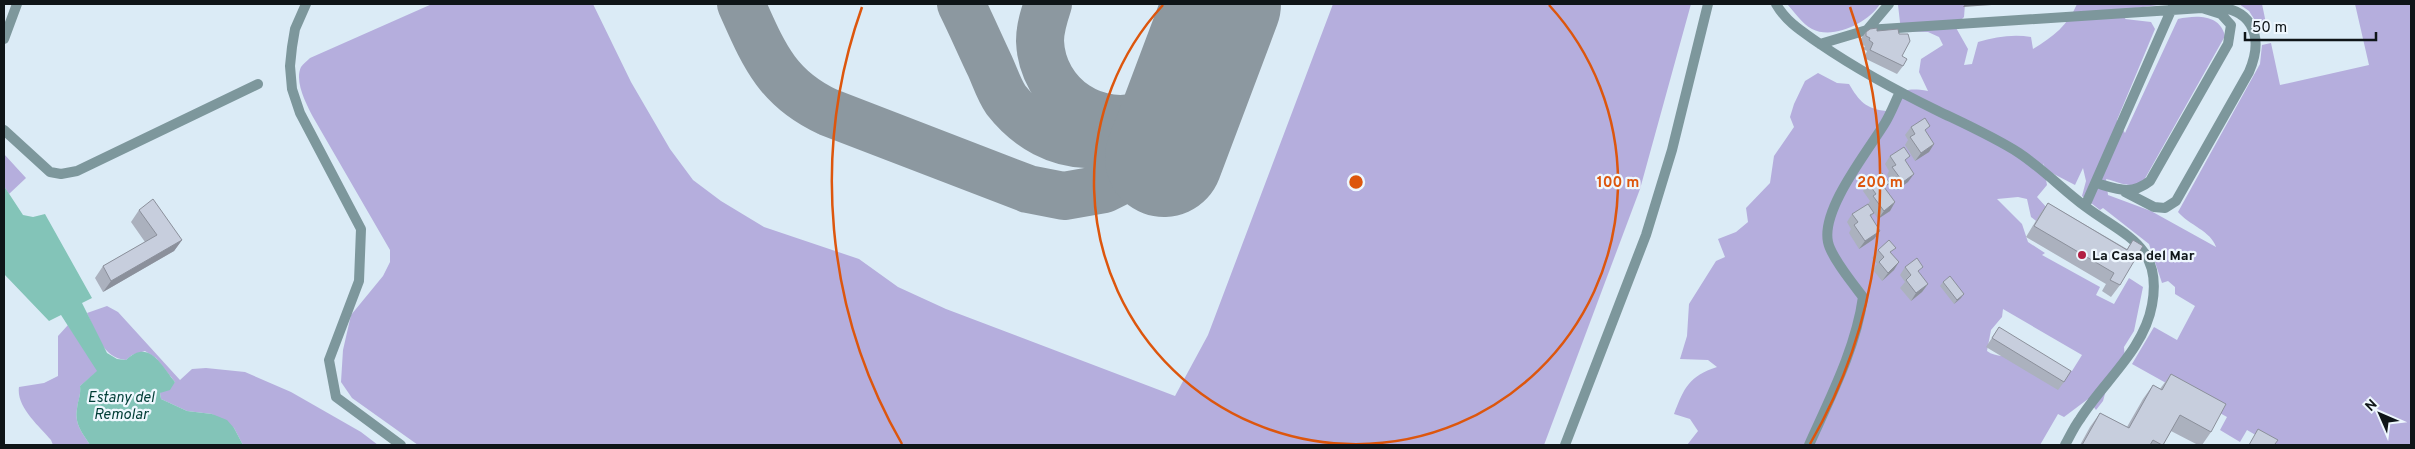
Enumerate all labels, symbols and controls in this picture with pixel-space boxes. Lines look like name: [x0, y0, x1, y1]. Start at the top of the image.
scale bar: [2245, 10, 2376, 42]
text: 50 m: [2252, 19, 2287, 38]
centre of rings: [1347, 173, 1365, 191]
text: 100 m: [1597, 174, 1639, 193]
text: 200 m: [1857, 174, 1903, 193]
place label: La Casa del Mar: [2092, 248, 2195, 265]
marker: La Casa del Mar: [2076, 249, 2088, 261]
water label: Estany del Remolar: [88, 389, 156, 425]
north arrow: [2355, 389, 2405, 439]
text: N: [2362, 396, 2381, 415]

